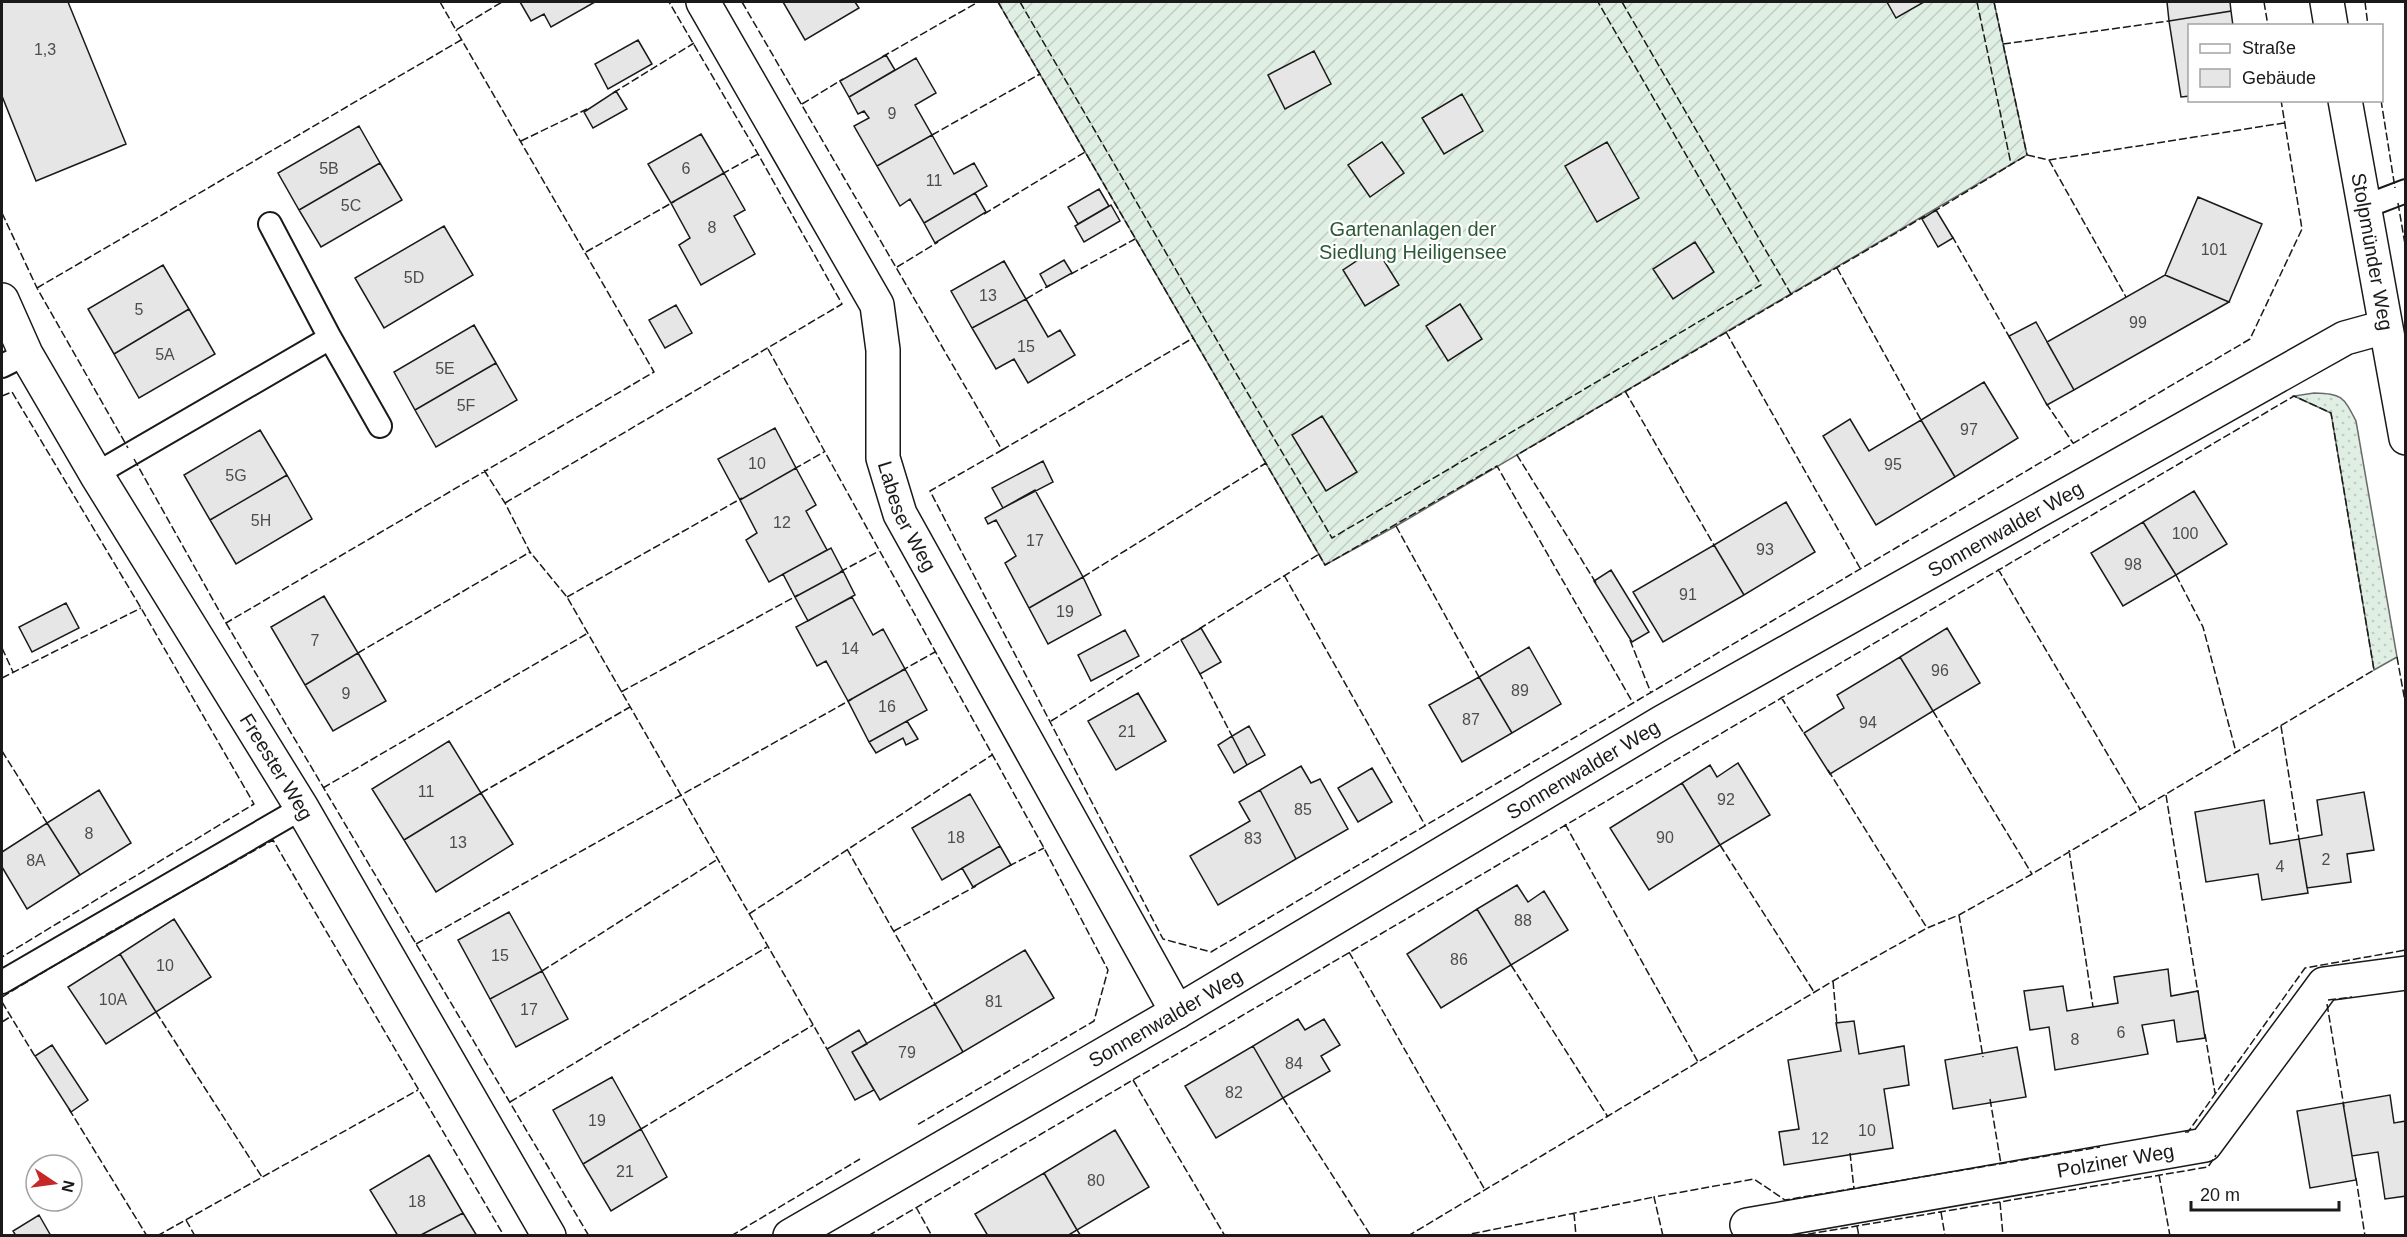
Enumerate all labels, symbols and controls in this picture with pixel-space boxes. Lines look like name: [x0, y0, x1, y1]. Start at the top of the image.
legend: [2188, 24, 2383, 102]
text: Straße: [2242, 38, 2296, 58]
house number: 1,3: [34, 41, 56, 58]
text: Gebäude: [2242, 68, 2316, 88]
house number: 9: [888, 105, 897, 122]
house number: 5B: [319, 160, 339, 177]
house number: 6: [682, 160, 691, 177]
street label: Stolpmünder Weg: [2347, 171, 2397, 332]
house number: 11: [926, 172, 942, 189]
house number: 5C: [341, 197, 361, 214]
park label: Gartenanlagen der Siedlung Heiligensee: [1319, 218, 1507, 263]
house number: 8: [708, 219, 717, 236]
house number: 101: [2201, 241, 2227, 258]
house number: 5D: [404, 269, 424, 286]
house number: 13: [979, 287, 997, 304]
house number: 5: [135, 301, 144, 318]
house number: 99: [2129, 314, 2147, 331]
house number: 15: [1017, 338, 1035, 355]
house number: 5A: [155, 346, 175, 363]
house number: 5E: [435, 360, 455, 377]
house number: 5F: [457, 397, 476, 414]
house number: 97: [1960, 421, 1978, 438]
house number: 10: [748, 455, 766, 472]
house number: 95: [1884, 456, 1902, 473]
street label: Labeser Weg: [874, 459, 941, 575]
house number: 5G: [225, 467, 247, 484]
street label: Sonnenwalder Weg: [1924, 477, 2087, 582]
house number: 5H: [251, 512, 271, 529]
house number: 12: [773, 514, 791, 531]
house number: 100: [2172, 525, 2198, 542]
house number: 17: [1026, 532, 1044, 549]
house number: 93: [1756, 541, 1774, 558]
house number: 98: [2124, 556, 2142, 573]
house number: 91: [1679, 586, 1697, 603]
house number: 19: [1056, 603, 1074, 620]
house number: 7: [311, 632, 320, 649]
house number: 14: [841, 640, 859, 657]
house number: 96: [1931, 662, 1949, 679]
house number: 89: [1511, 682, 1529, 699]
house number: 9: [342, 685, 351, 702]
house number: 16: [878, 698, 896, 715]
street label: Freester Weg: [235, 710, 318, 824]
house number: 87: [1462, 711, 1480, 728]
house number: 94: [1859, 714, 1877, 731]
street label: Sonnenwalder Weg: [1503, 715, 1663, 824]
house number: 21: [1118, 723, 1136, 740]
house number: 11: [418, 783, 434, 800]
house number: 92: [1717, 791, 1735, 808]
house number: 85: [1294, 801, 1312, 818]
house number: 8: [85, 825, 94, 842]
house number: 18: [947, 829, 965, 846]
house number: 90: [1656, 829, 1674, 846]
house number: 83: [1244, 830, 1262, 847]
house number: 13: [449, 834, 467, 851]
house number: 2: [2322, 851, 2331, 868]
house number: 8A: [26, 852, 46, 869]
house number: 4: [2276, 858, 2285, 875]
house number: 88: [1514, 912, 1532, 929]
house number: 15: [491, 947, 509, 964]
house number: 86: [1450, 951, 1468, 968]
house number: 10: [156, 957, 174, 974]
street label: Sonnenwalder Weg: [1085, 965, 1246, 1072]
house number: 10A: [99, 991, 128, 1008]
house number: 81: [985, 993, 1003, 1010]
house number: 17: [520, 1001, 538, 1018]
house number: 6: [2117, 1024, 2126, 1041]
house number: 8: [2071, 1031, 2080, 1048]
house number: 79: [898, 1044, 916, 1061]
house number: 84: [1285, 1055, 1303, 1072]
house number: 82: [1225, 1084, 1243, 1101]
house number: 19: [588, 1112, 606, 1129]
house number: 10: [1858, 1122, 1876, 1139]
house number: 12: [1811, 1130, 1829, 1147]
street label: Polziner Weg: [2055, 1140, 2176, 1182]
north arrow: [24, 1153, 84, 1213]
house number: 21: [616, 1163, 634, 1180]
house number: 80: [1087, 1172, 1105, 1189]
scale bar: [2191, 1174, 2340, 1212]
text: N: [59, 1179, 78, 1194]
text: 20 m: [2200, 1185, 2240, 1205]
house number: 18: [408, 1193, 426, 1210]

